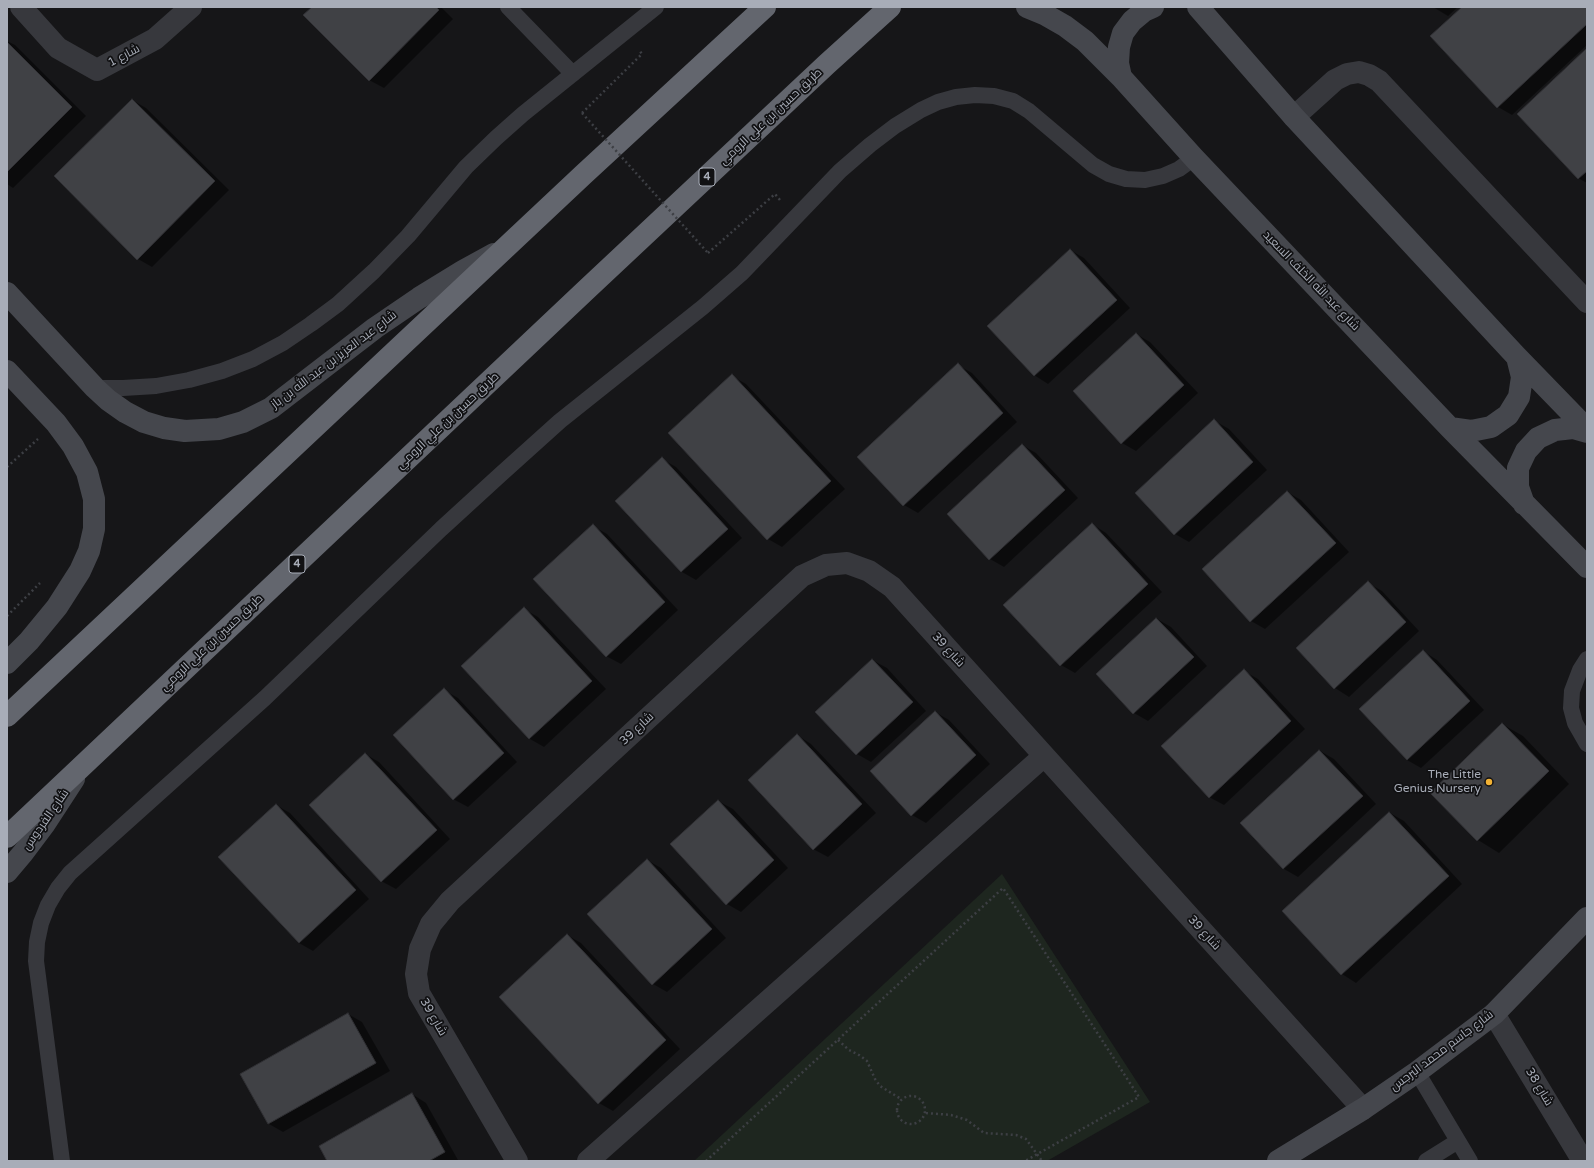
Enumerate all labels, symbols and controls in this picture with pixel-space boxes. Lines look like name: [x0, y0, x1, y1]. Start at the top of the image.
street label: شارع 1: [106, 42, 142, 70]
street label: طريق حسين بن علي الرومي: [717, 66, 825, 168]
road number: 4: [699, 168, 715, 186]
street label: شارع عبد الله الخلف السعيد: [1260, 228, 1362, 334]
street label: شارع عبد العزيز بن عبد الله بن باز: [268, 308, 400, 412]
street label: طريق حسين بن علي الرومي: [394, 370, 502, 472]
road number: 4: [289, 555, 305, 573]
street label: طريق حسين بن علي الرومي: [158, 592, 266, 694]
street label: شارع 39: [929, 630, 967, 670]
street label: شارع 39: [617, 710, 657, 748]
place label: The Little Genius Nursery: [1394, 768, 1481, 796]
marker: The Little Genius Nursery: [1484, 777, 1494, 787]
street label: شارع الفردوس: [20, 787, 72, 853]
street label: شارع 39: [1185, 913, 1223, 953]
street label: شارع 39: [416, 995, 450, 1039]
street label: شارع جاسم محمد البرجس: [1388, 1008, 1496, 1094]
street label: شارع 38: [1522, 1066, 1556, 1108]

